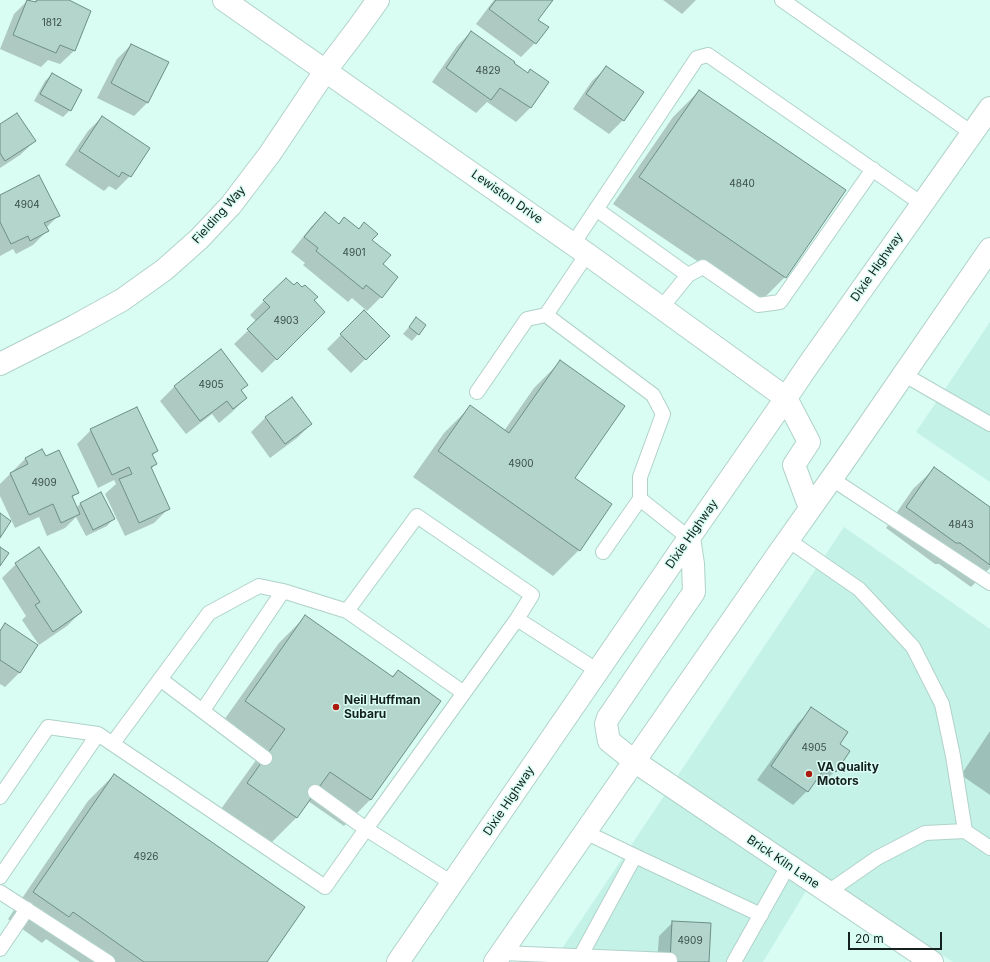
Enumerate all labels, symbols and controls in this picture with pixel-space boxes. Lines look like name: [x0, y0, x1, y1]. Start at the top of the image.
house number: 1812: [42, 17, 62, 29]
house number: 4829: [476, 65, 500, 77]
street label: Lewiston Drive: [469, 167, 545, 227]
house number: 4840: [729, 178, 755, 190]
street label: Fielding Way: [189, 183, 249, 247]
house number: 4904: [14, 199, 40, 211]
street label: Dixie Highway: [848, 230, 906, 304]
house number: 4901: [342, 247, 366, 259]
house number: 4903: [273, 315, 299, 327]
house number: 4905: [198, 379, 224, 391]
house number: 4900: [508, 458, 534, 470]
house number: 4909: [31, 477, 57, 489]
street label: Dixie Highway: [663, 497, 721, 571]
house number: 4843: [948, 519, 974, 531]
place label: Neil Huffman Subaru: [344, 693, 421, 721]
marker: Neil Huffman Subaru: [331, 702, 341, 712]
house number: 4905: [801, 742, 827, 754]
place label: VA Quality Motors: [817, 760, 879, 788]
street label: Dixie Highway: [480, 763, 538, 839]
marker: VA Quality Motors: [804, 769, 814, 779]
street label: Brick Kiln Lane: [744, 832, 822, 892]
house number: 4926: [134, 851, 158, 863]
scale bar: [850, 924, 944, 950]
text: 20 m: [855, 931, 884, 946]
house number: 4909: [677, 935, 703, 947]

